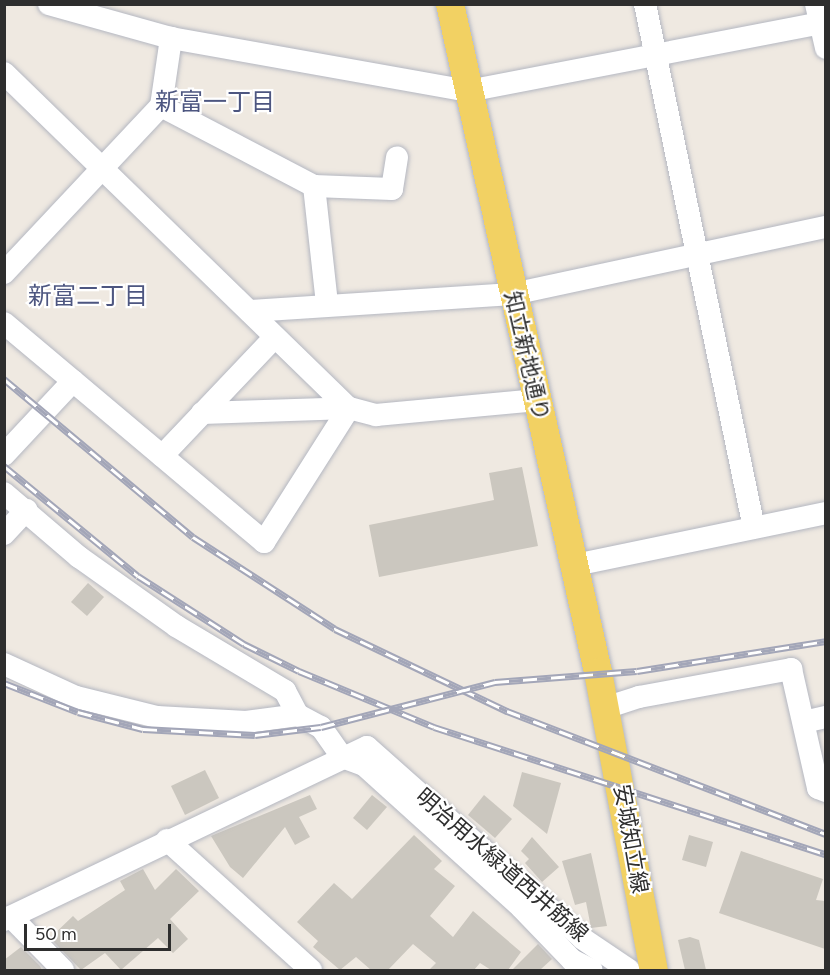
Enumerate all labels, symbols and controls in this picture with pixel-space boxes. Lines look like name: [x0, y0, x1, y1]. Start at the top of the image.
district label: 新富一丁目: [155, 88, 275, 116]
district label: 新富二丁目: [28, 282, 148, 310]
street label: 知立新地通り: [499, 289, 555, 423]
street label: 明治用水緑道西井筋線: [410, 783, 594, 947]
street label: 安城知立線: [608, 783, 654, 895]
scale bar: [27, 912, 174, 950]
text: 50 m: [35, 923, 77, 945]

